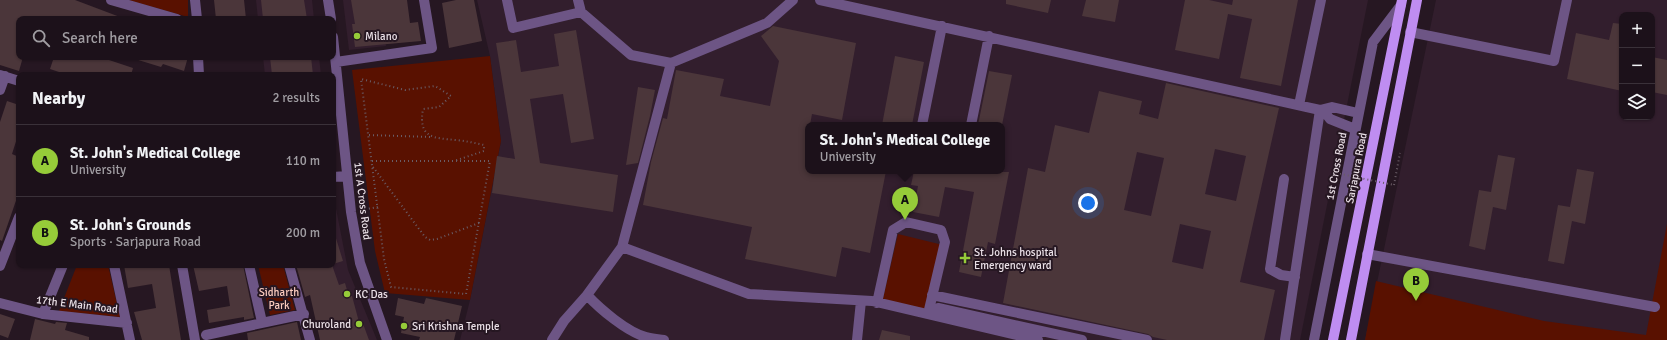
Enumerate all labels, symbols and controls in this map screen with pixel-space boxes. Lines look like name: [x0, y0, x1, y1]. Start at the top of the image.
map controls: [1619, 12, 1655, 120]
button: +: [1619, 12, 1655, 48]
search box: [16, 16, 336, 60]
icon: search: [30, 27, 52, 49]
text: Search here: [62, 29, 138, 47]
place label: Milano: [365, 30, 398, 43]
marker: Milano: [352, 31, 362, 41]
button: −: [1619, 48, 1655, 84]
button: layers: [1619, 84, 1655, 120]
text: Nearby: [32, 88, 85, 109]
text: 2 results: [272, 90, 320, 106]
popup: [805, 122, 1005, 174]
text: St. John's Medical College: [820, 131, 990, 149]
street label: 1st Cross Road: [1324, 131, 1349, 201]
street label: Sarjapura Road: [1343, 131, 1370, 205]
text: St. John's Medical College: [70, 144, 240, 162]
text: University: [820, 149, 876, 165]
text: A: [41, 153, 49, 169]
text: 110 m: [286, 153, 320, 169]
text: University: [70, 162, 126, 178]
street label: 1st A Cross Road: [351, 162, 374, 241]
pin: A: [892, 187, 918, 220]
your location: [1078, 193, 1098, 213]
text: St. John's Grounds: [70, 216, 191, 234]
text: B: [41, 225, 49, 241]
text: 200 m: [286, 225, 320, 241]
text: Sports · Sarjapura Road: [70, 234, 201, 250]
place label: St. Johns hospital Emergency ward: [974, 246, 1057, 272]
marker: St. Johns hospital Emergency ward: [959, 252, 971, 264]
pin: B: [1403, 268, 1429, 301]
park label: Sidharth Park: [259, 286, 299, 312]
place label: KC Das: [355, 288, 388, 301]
marker: KC Das: [342, 289, 352, 299]
street label: 17th E Main Road: [35, 293, 119, 316]
place label: Churoland: [302, 318, 351, 331]
marker: Churoland: [354, 319, 364, 329]
place label: Sri Krishna Temple: [412, 320, 500, 333]
marker: Sri Krishna Temple: [399, 321, 409, 331]

